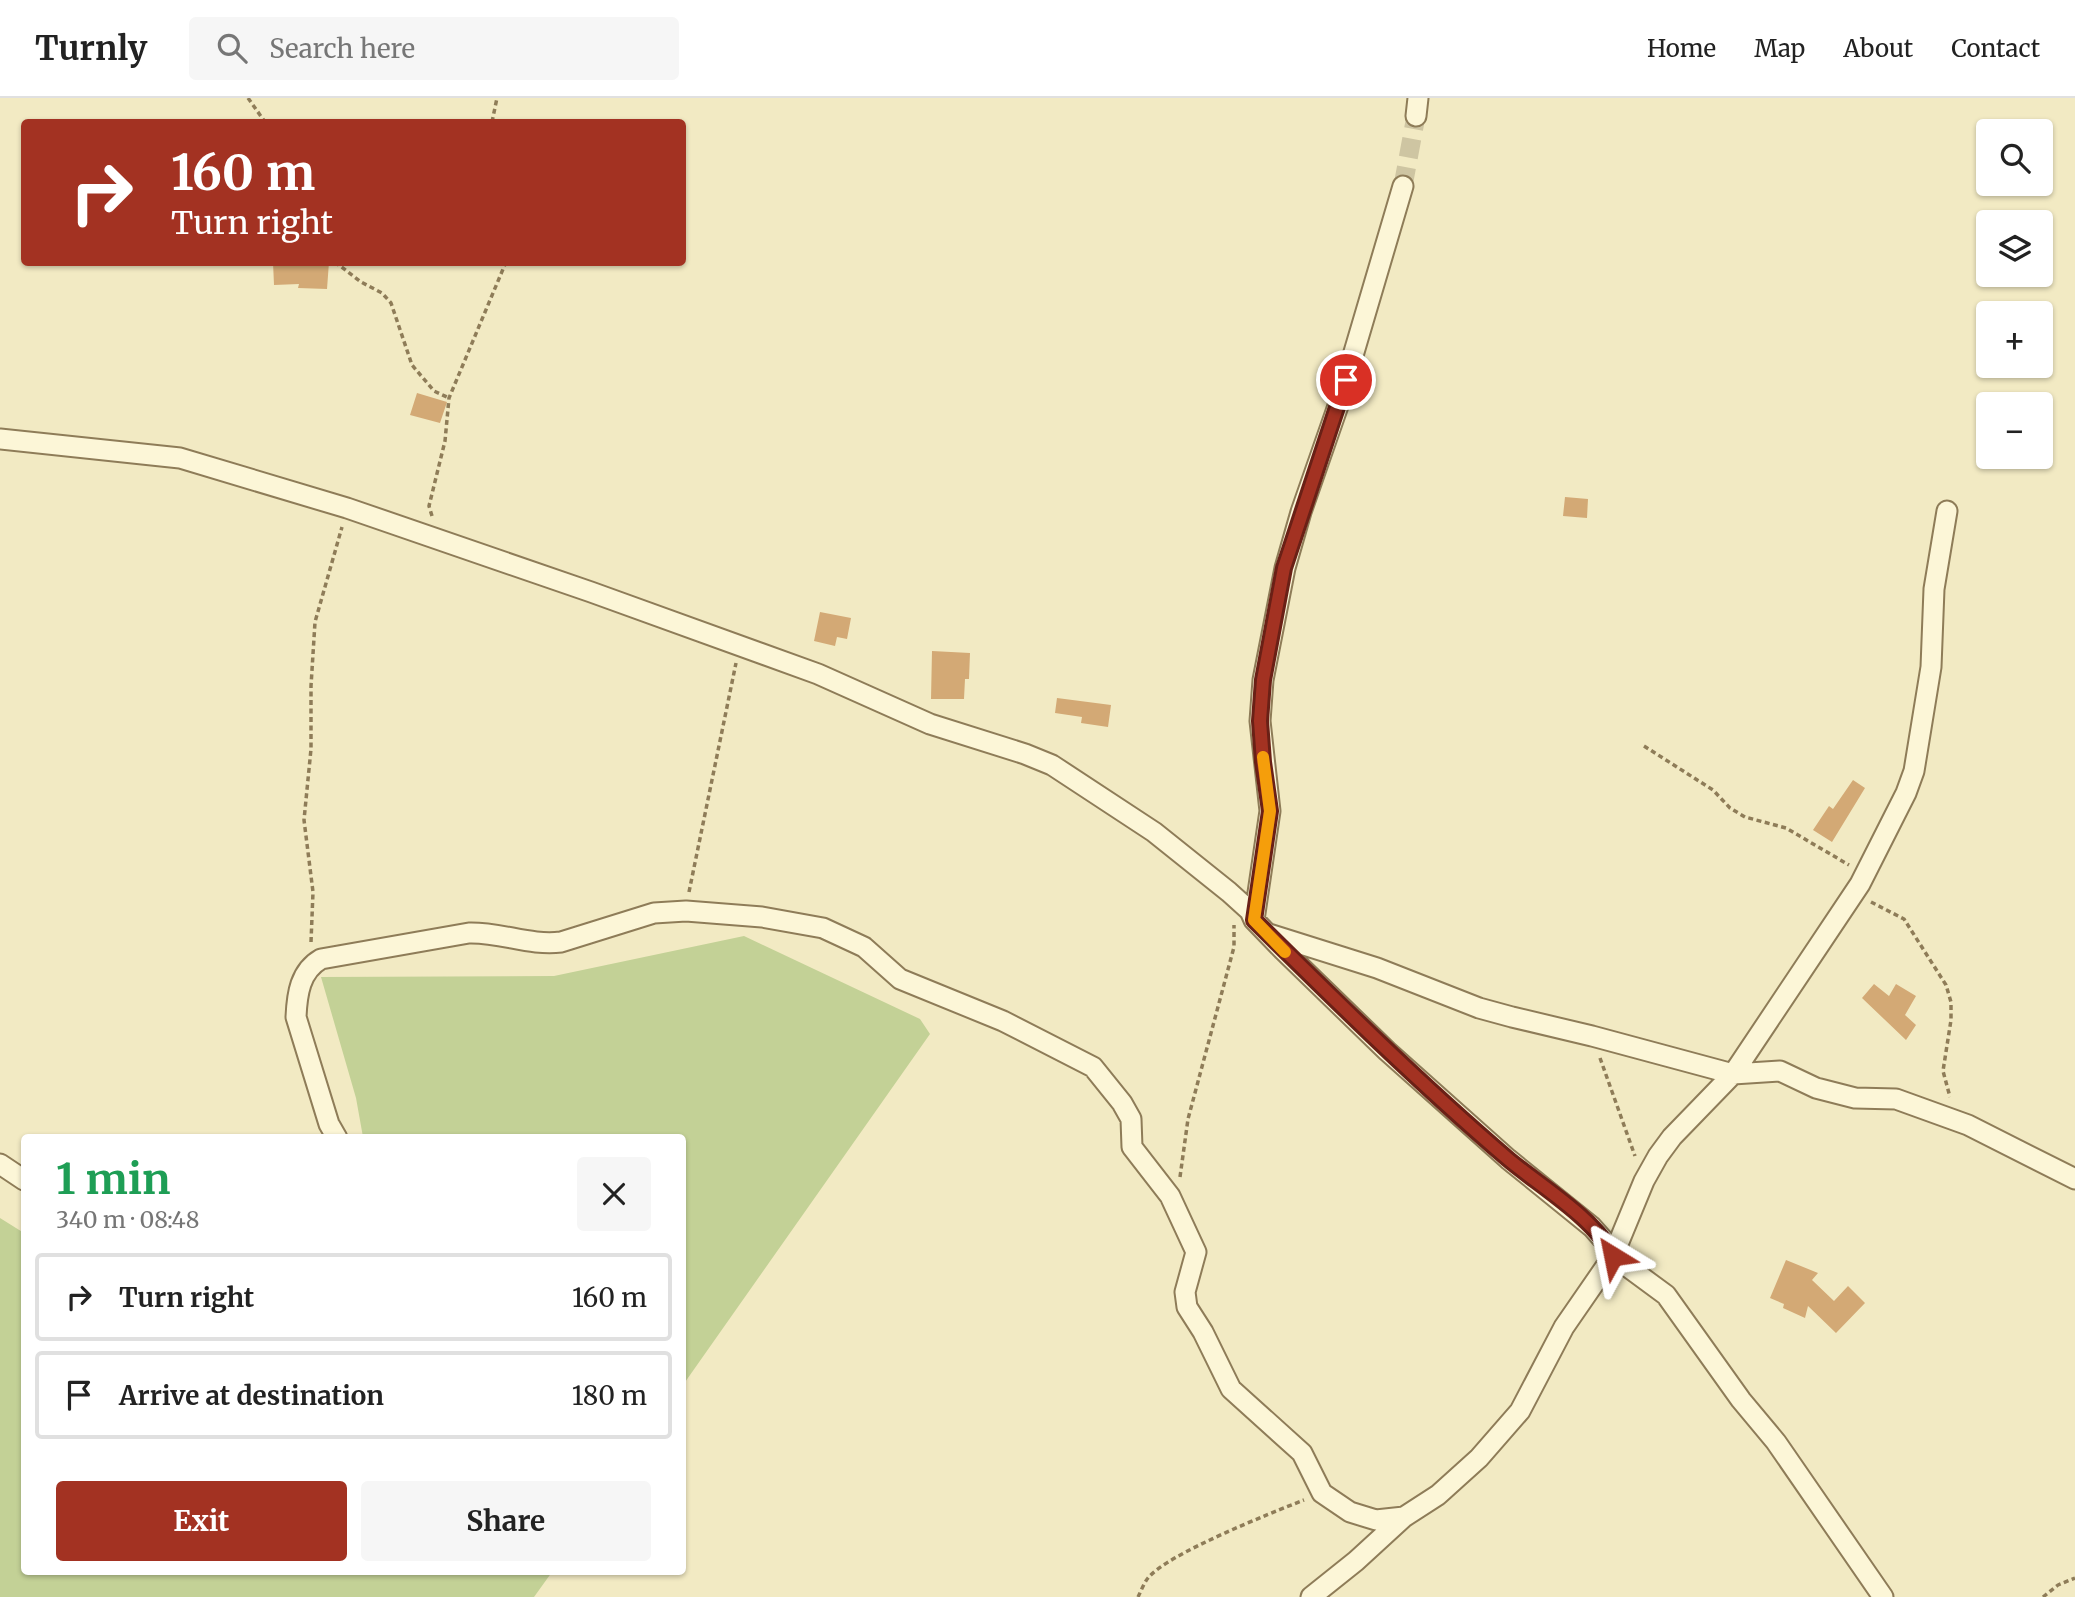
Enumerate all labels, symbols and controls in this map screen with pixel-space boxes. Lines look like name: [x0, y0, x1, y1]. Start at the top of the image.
search box: [189, 17, 679, 80]
text: Turnly: [35, 28, 147, 69]
icon: search: [213, 29, 251, 67]
text: Search here: [269, 32, 415, 65]
text: Home: [1647, 33, 1716, 64]
text: Map: [1754, 33, 1805, 64]
text: About: [1843, 33, 1913, 64]
text: Contact: [1951, 33, 2040, 64]
map controls: [1976, 119, 2053, 469]
button: search: [1976, 119, 2053, 196]
text: 160 m: [171, 142, 315, 203]
icon: right: [56, 147, 147, 238]
text: Turn right: [171, 203, 333, 243]
button: layers: [1976, 210, 2053, 287]
button: +: [1976, 301, 2053, 378]
pin: [1316, 350, 1376, 410]
icon: arrive: [1327, 361, 1365, 399]
button: −: [1976, 392, 2053, 469]
text: 1 min: [56, 1153, 170, 1205]
button: close: [577, 1157, 651, 1231]
text: 340 m · 08:48: [56, 1205, 199, 1234]
position arrow: [1576, 1219, 1650, 1293]
icon: right: [60, 1278, 98, 1316]
text: Turn right: [119, 1281, 254, 1314]
text: 160 m: [572, 1281, 647, 1314]
icon: arrive: [60, 1376, 98, 1414]
text: Arrive at destination: [119, 1379, 384, 1412]
text: 180 m: [572, 1379, 647, 1412]
button: Exit: [56, 1481, 347, 1561]
button: Share: [361, 1481, 651, 1561]

